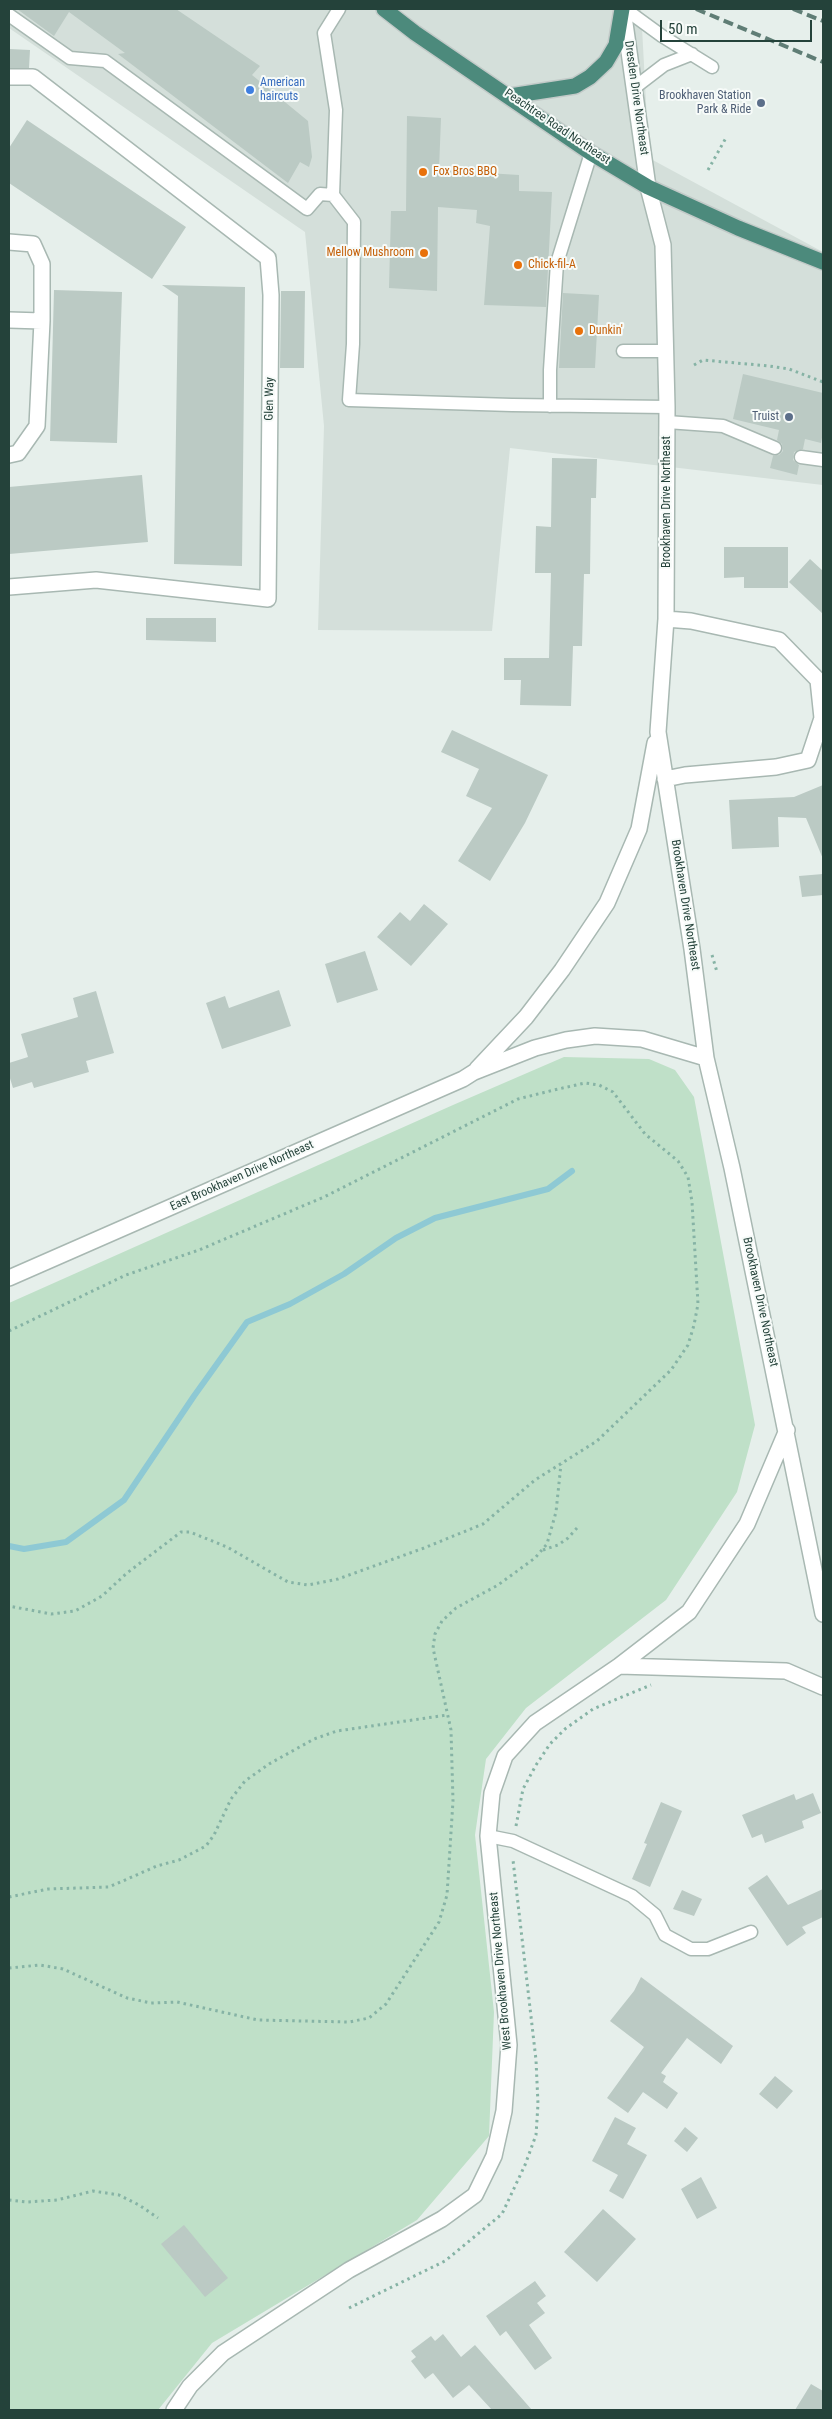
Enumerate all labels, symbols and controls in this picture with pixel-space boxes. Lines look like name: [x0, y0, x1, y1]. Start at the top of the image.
scale bar: [662, 10, 814, 42]
text: 50 m: [668, 20, 698, 38]
street label: Dresden Drive Northeast: [621, 40, 651, 156]
place label: American haircuts: [260, 76, 305, 104]
marker: American haircuts: [244, 84, 256, 96]
street label: Peachtree Road Northeast: [501, 86, 613, 168]
place label: Brookhaven Station Park & Ride: [659, 89, 751, 117]
marker: Brookhaven Station Park & Ride: [755, 97, 767, 109]
place label: Fox Bros BBQ: [433, 165, 497, 179]
marker: Fox Bros BBQ: [417, 166, 429, 178]
place label: Mellow Mushroom: [326, 246, 414, 260]
marker: Mellow Mushroom: [418, 247, 430, 259]
place label: Chick-fil-A: [528, 258, 576, 272]
marker: Chick-fil-A: [512, 259, 524, 271]
place label: Dunkin': [589, 324, 623, 338]
marker: Dunkin': [573, 325, 585, 337]
street label: Glen Way: [262, 377, 278, 421]
place label: Truist: [752, 410, 779, 424]
marker: Truist: [783, 411, 795, 423]
street label: Brookhaven Drive Northeast: [660, 436, 674, 568]
street label: Brookhaven Drive Northeast: [668, 839, 702, 971]
street label: East Brookhaven Drive Northeast: [168, 1138, 316, 1214]
street label: Brookhaven Drive Northeast: [739, 1236, 781, 1368]
street label: West Brookhaven Drive Northeast: [487, 1891, 515, 2051]

